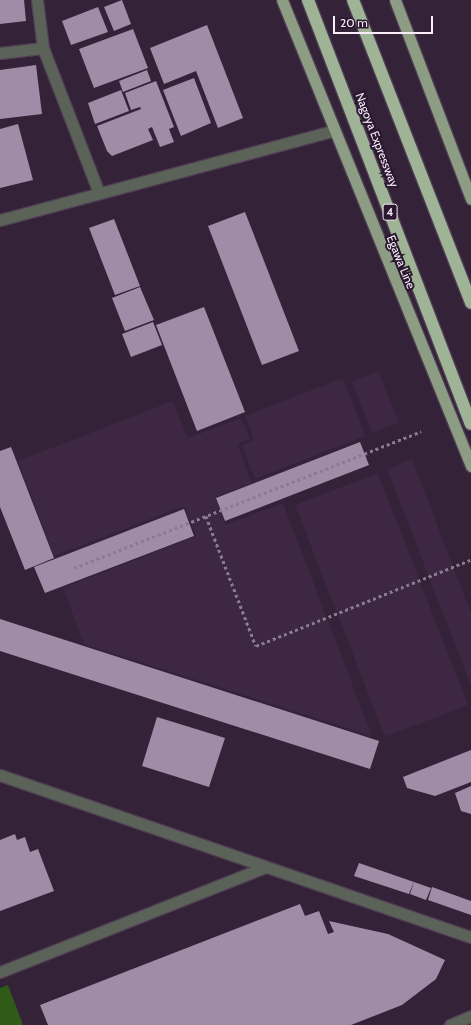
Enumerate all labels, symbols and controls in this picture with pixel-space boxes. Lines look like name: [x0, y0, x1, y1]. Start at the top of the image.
scale bar: [335, 8, 435, 34]
text: 20 m: [340, 15, 368, 30]
street label: Nagoya Expressway: [352, 91, 402, 189]
road number: 4: [382, 203, 398, 221]
street label: Egawa Line: [384, 233, 418, 291]

